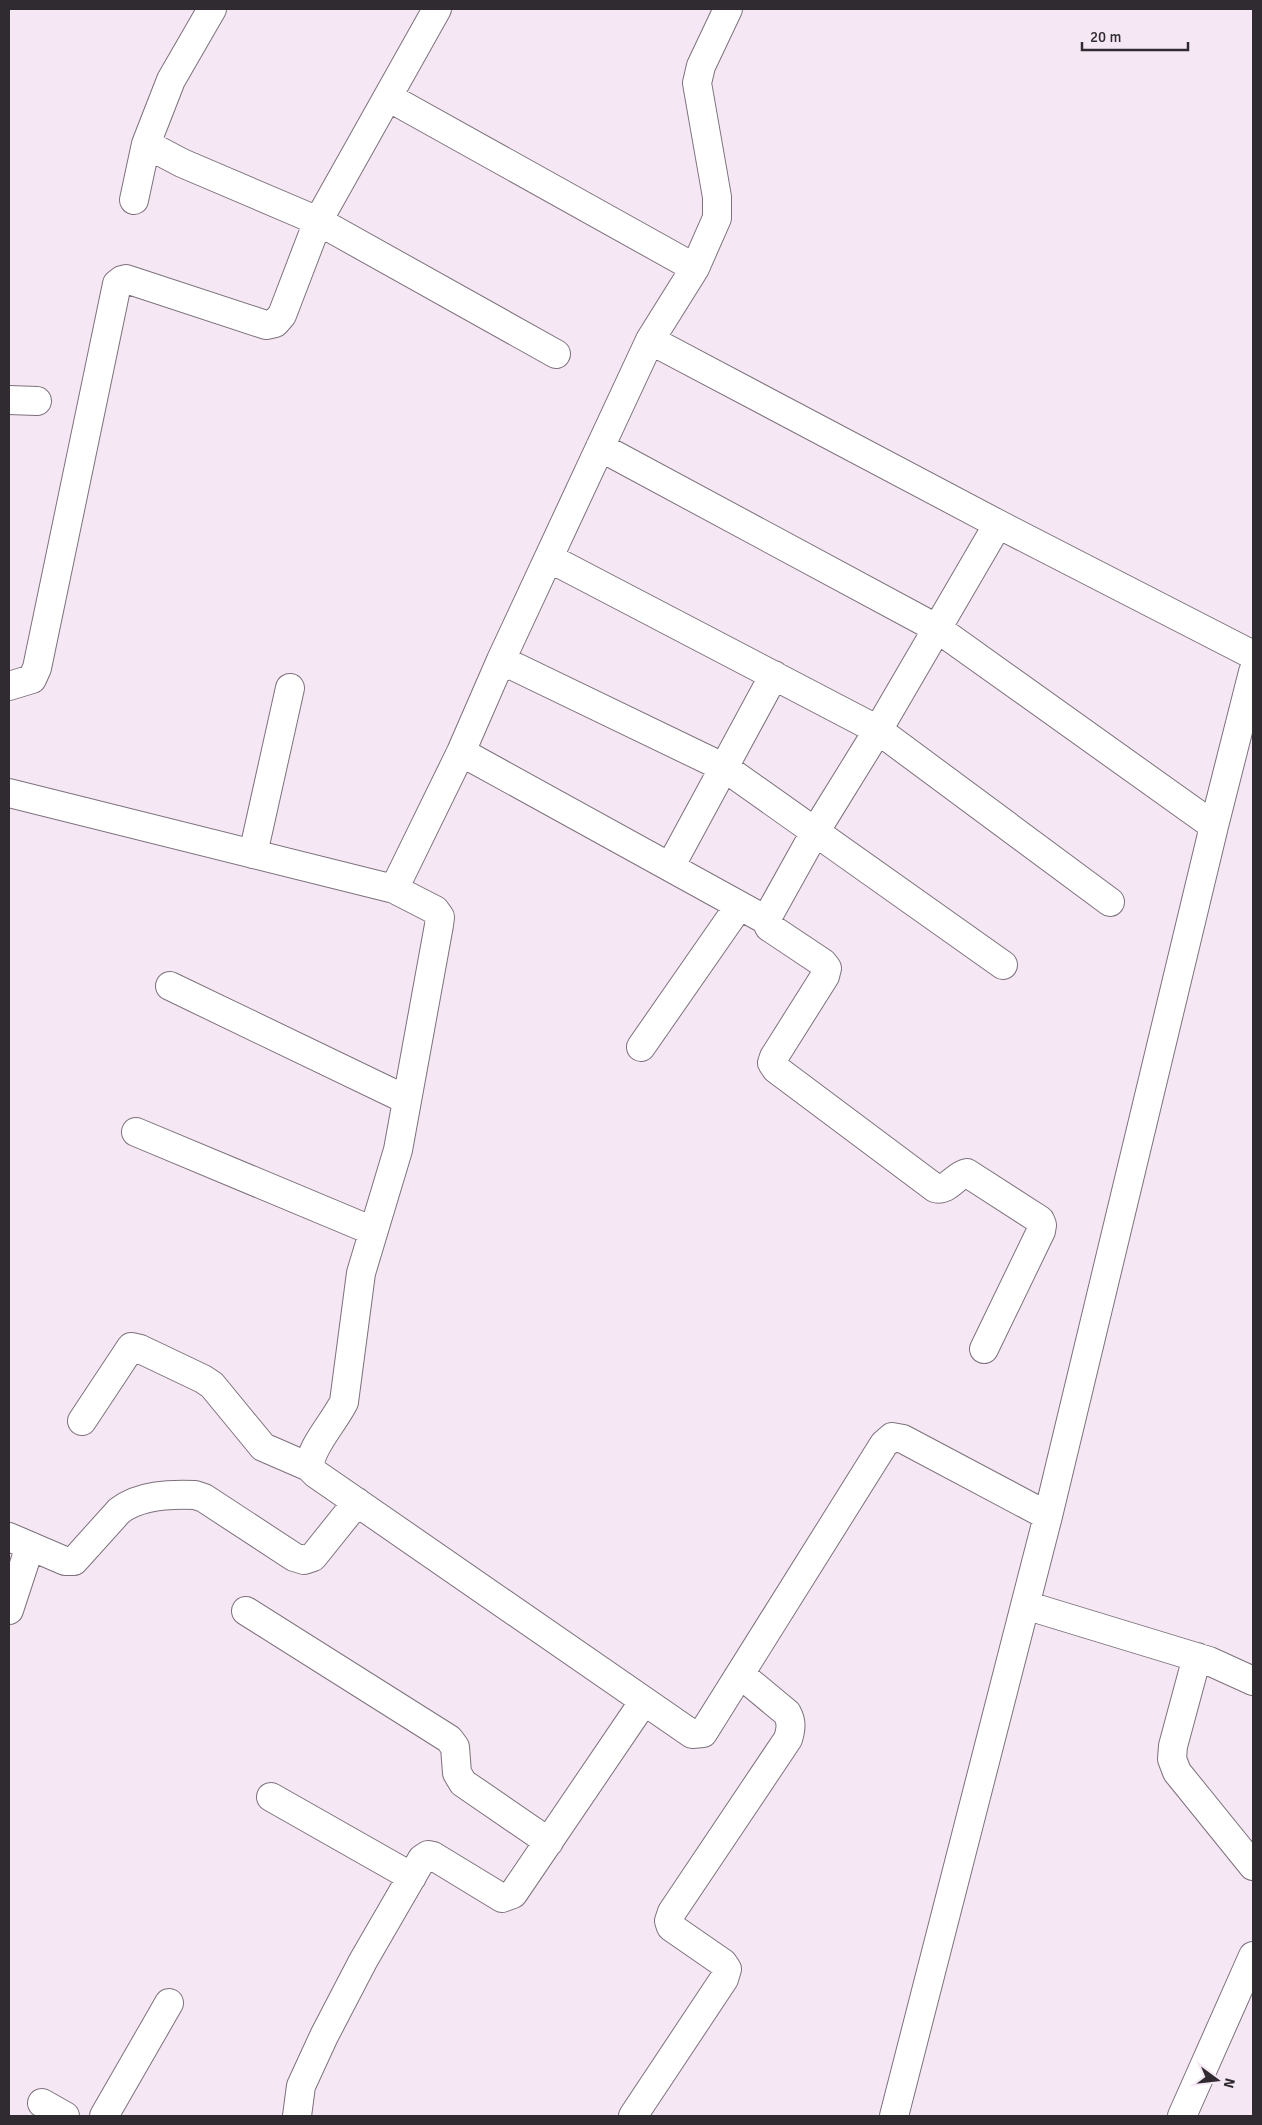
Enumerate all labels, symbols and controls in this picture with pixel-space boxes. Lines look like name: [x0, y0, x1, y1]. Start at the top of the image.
scale bar: [1082, 20, 1188, 52]
text: 20 m: [1090, 28, 1121, 46]
north arrow: [1192, 2055, 1242, 2105]
text: N: [1220, 2076, 1239, 2090]

